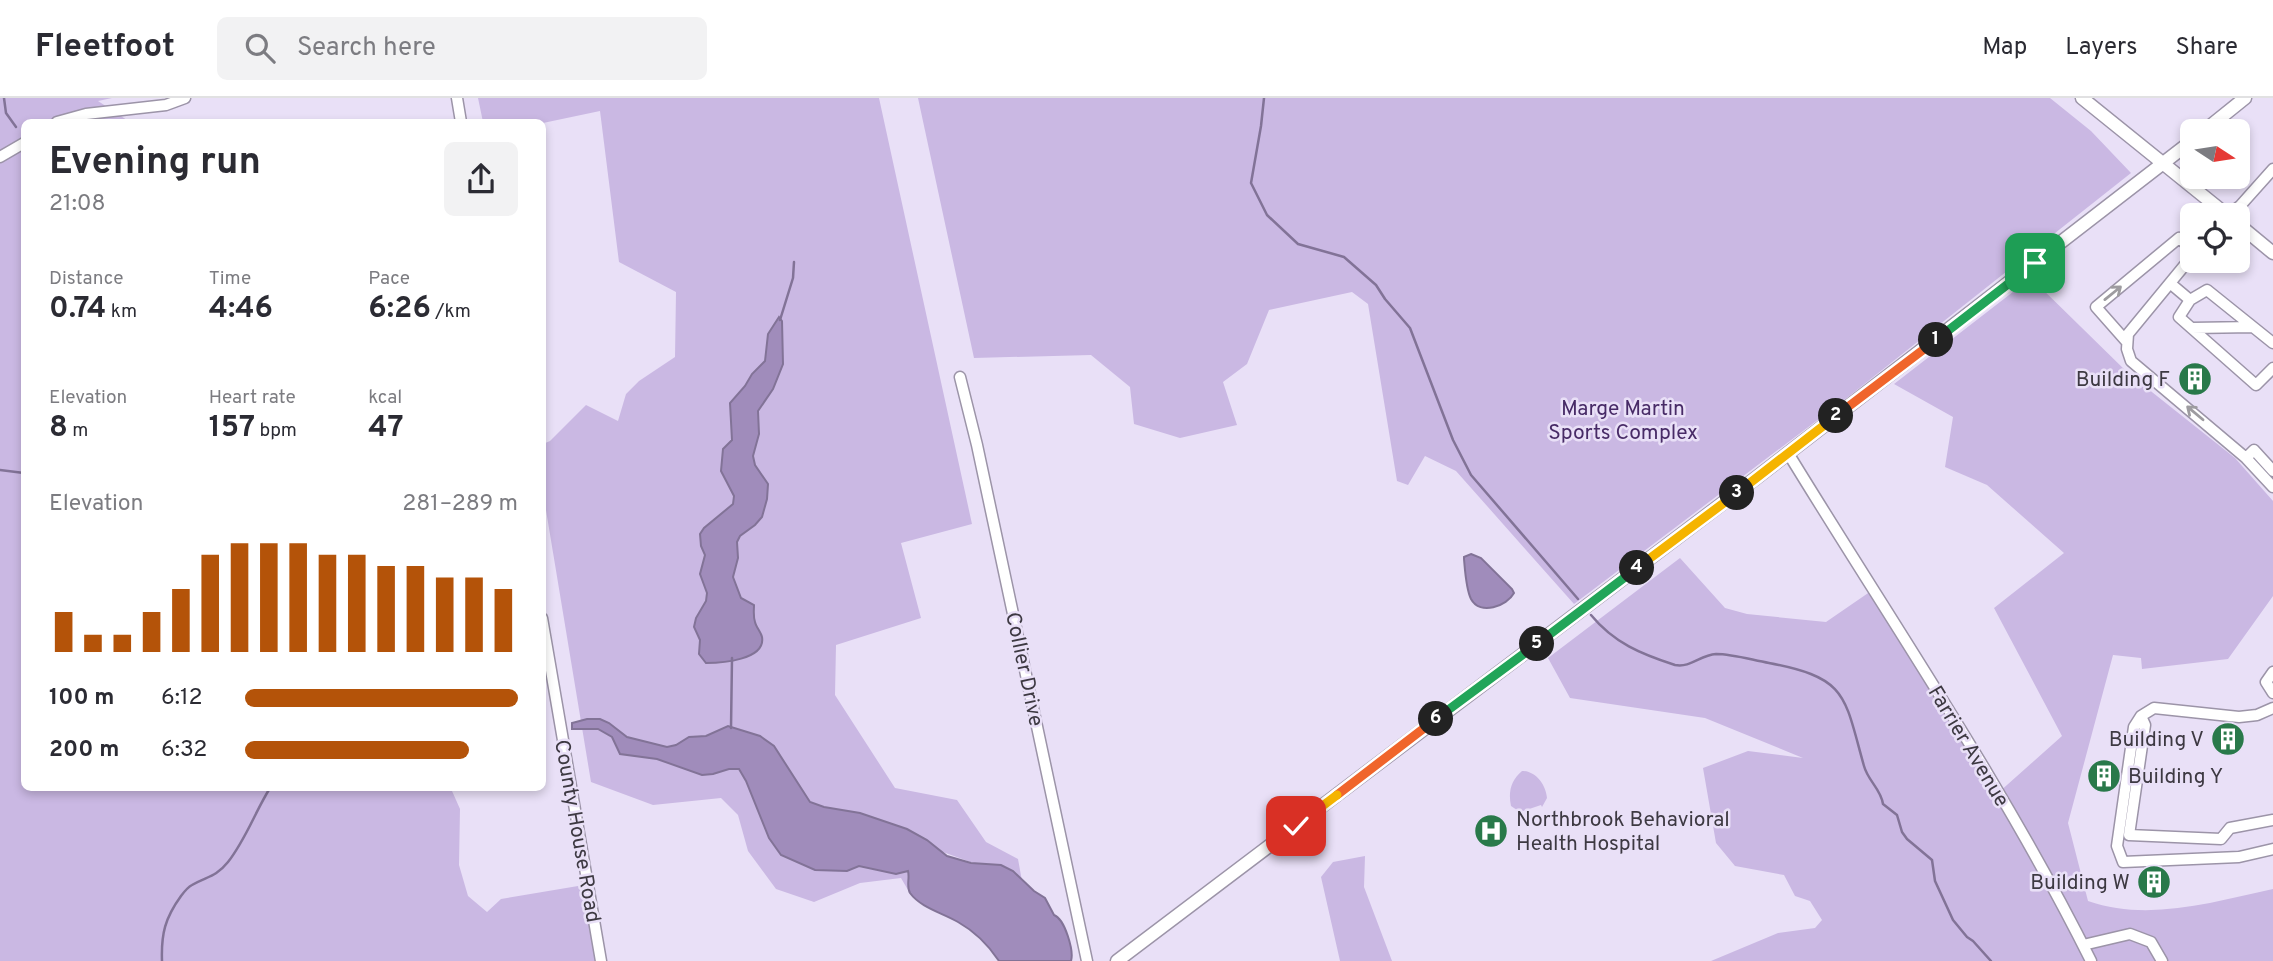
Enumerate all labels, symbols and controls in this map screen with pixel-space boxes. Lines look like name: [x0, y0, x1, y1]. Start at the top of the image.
search box: [217, 17, 707, 80]
text: Fleetfoot: [35, 27, 175, 69]
icon: search: [241, 29, 279, 67]
text: Search here: [297, 32, 436, 65]
text: Map: [1982, 33, 2027, 63]
text: Layers: [2065, 33, 2137, 63]
text: Share: [2175, 33, 2238, 63]
north arrow: [2180, 119, 2250, 189]
map controls: [2180, 119, 2250, 273]
text: Evening run: [49, 139, 261, 188]
button: share: [444, 142, 518, 216]
text: 21:08: [49, 190, 106, 219]
button: locate: [2180, 203, 2250, 273]
pin: [2005, 233, 2065, 293]
icon: arrive: [2016, 244, 2054, 282]
text: Distance: [49, 267, 124, 291]
text: Time: [209, 267, 251, 291]
text: Pace: [368, 267, 410, 291]
one-way arrow: [2103, 285, 2121, 300]
text: 0.74: [49, 291, 106, 328]
text: 4:46: [209, 291, 273, 328]
text: 6:26: [368, 291, 431, 328]
text: km: [106, 300, 137, 324]
text: /km: [431, 300, 471, 324]
pin: 1: [1918, 322, 1954, 358]
text: 1: [1932, 327, 1939, 351]
building icon: Building F: [2176, 360, 2214, 398]
place label: Building F: [2076, 367, 2170, 394]
text: Elevation: [49, 386, 127, 410]
text: Heart rate: [209, 386, 296, 410]
text: kcal: [368, 386, 402, 410]
park label: Marge Martin Sports Complex: [1548, 396, 1698, 447]
pin: 2: [1818, 398, 1854, 434]
text: 2: [1830, 403, 1841, 427]
one-way arrow: [2186, 405, 2204, 421]
text: 8: [49, 410, 68, 447]
text: 157: [209, 410, 255, 447]
text: 47: [368, 410, 404, 447]
text: m: [68, 419, 88, 443]
text: bpm: [255, 419, 297, 443]
pin: 3: [1720, 476, 1754, 510]
text: 3: [1731, 480, 1742, 504]
text: Elevation: [49, 490, 144, 519]
text: 281–289 m: [402, 490, 518, 519]
pin: 4: [1620, 550, 1654, 586]
text: 4: [1630, 555, 1643, 579]
street label: Collier Drive: [998, 610, 1049, 729]
pin: 5: [1520, 626, 1554, 662]
text: 5: [1531, 631, 1542, 655]
street label: Farrier Avenue: [1921, 681, 2015, 812]
text: 100 m: [49, 684, 114, 713]
text: 6:12: [161, 684, 203, 713]
pin: 6: [1418, 702, 1454, 736]
text: 6: [1430, 706, 1441, 730]
building icon: Building V: [2209, 720, 2247, 758]
place label: Building V: [2109, 727, 2204, 754]
text: 200 m: [49, 736, 119, 765]
text: 6:32: [161, 736, 207, 765]
street label: County House Road: [547, 738, 606, 925]
building icon: Building Y: [2085, 757, 2123, 795]
place label: Building Y: [2128, 764, 2223, 791]
pin: [1266, 796, 1326, 856]
icon: check: [1277, 807, 1315, 845]
place label: Northbrook Behavioral Health Hospital: [1516, 807, 1730, 858]
hospital icon: Northbrook Behavioral Health Hospital: [1472, 812, 1510, 850]
building icon: Building W: [2135, 863, 2173, 901]
place label: Building W: [2030, 870, 2130, 897]

